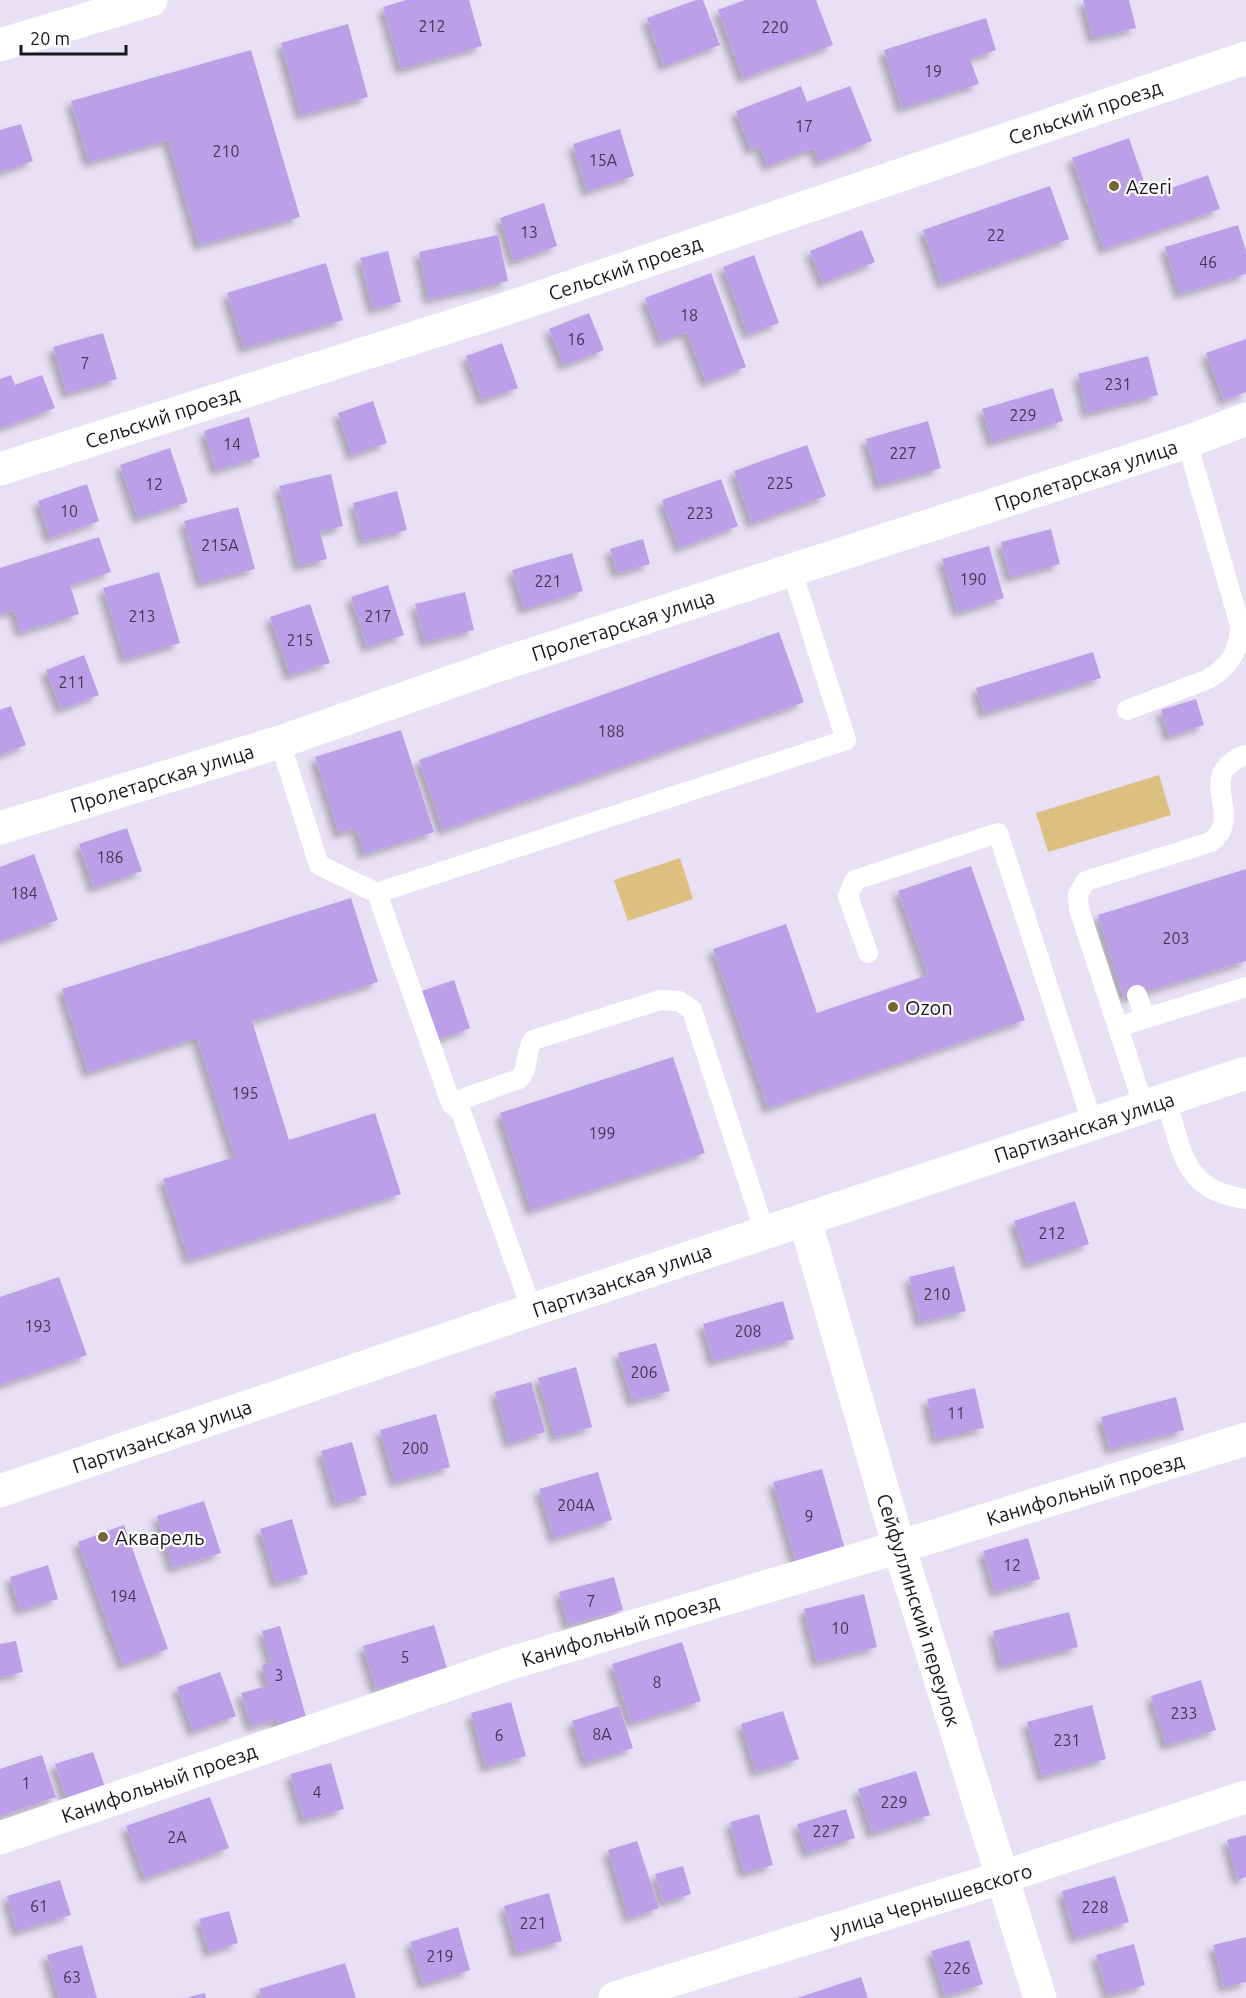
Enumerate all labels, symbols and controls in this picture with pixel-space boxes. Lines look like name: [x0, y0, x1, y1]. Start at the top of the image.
house number: 212: [418, 17, 446, 35]
scale bar: [21, 18, 126, 56]
house number: 220: [761, 18, 789, 36]
text: 20 m: [30, 28, 70, 48]
house number: 19: [924, 62, 942, 80]
street label: Сельский проезд: [1005, 75, 1165, 149]
house number: 17: [795, 117, 813, 135]
house number: 210: [212, 142, 240, 160]
house number: 15А: [589, 151, 618, 169]
place label: Azeri: [1126, 175, 1172, 198]
marker: Azeri: [1107, 179, 1121, 193]
house number: 13: [520, 223, 538, 241]
house number: 22: [987, 226, 1005, 244]
street label: Сельский проезд: [545, 231, 705, 305]
house number: 46: [1199, 253, 1217, 271]
house number: 18: [680, 306, 698, 324]
house number: 16: [567, 330, 585, 348]
house number: 7: [80, 354, 90, 372]
house number: 231: [1104, 375, 1132, 393]
street label: Сельский проезд: [82, 381, 242, 453]
house number: 229: [1009, 406, 1037, 424]
house number: 14: [223, 435, 241, 453]
street label: Пролетарская улица: [992, 435, 1180, 515]
house number: 227: [889, 444, 917, 462]
house number: 225: [766, 474, 794, 492]
house number: 12: [145, 475, 163, 493]
house number: 10: [60, 502, 78, 520]
house number: 223: [686, 504, 714, 522]
house number: 215А: [201, 536, 239, 554]
house number: 190: [959, 570, 987, 588]
house number: 221: [534, 572, 562, 590]
street label: Пролетарская улица: [529, 585, 717, 665]
house number: 213: [128, 607, 156, 625]
house number: 217: [364, 607, 392, 625]
house number: 215: [286, 631, 314, 649]
house number: 211: [58, 673, 86, 691]
house number: 188: [597, 722, 625, 740]
street label: Пролетарская улица: [67, 739, 257, 817]
house number: 186: [96, 848, 124, 866]
house number: 184: [10, 884, 38, 902]
house number: 203: [1162, 929, 1190, 947]
place label: Ozon: [905, 996, 953, 1019]
marker: Ozon: [886, 1000, 900, 1014]
house number: 195: [231, 1084, 259, 1102]
street label: Партизанская улица: [991, 1087, 1177, 1167]
house number: 199: [588, 1124, 616, 1142]
house number: 212: [1038, 1224, 1066, 1242]
street label: Партизанская улица: [529, 1239, 715, 1321]
house number: 210: [923, 1285, 951, 1303]
house number: 193: [24, 1317, 52, 1335]
house number: 208: [734, 1322, 762, 1340]
house number: 206: [630, 1363, 658, 1381]
street label: Партизанская улица: [69, 1395, 255, 1477]
house number: 11: [947, 1404, 965, 1422]
house number: 200: [401, 1439, 429, 1457]
street label: Канифольный проезд: [984, 1448, 1187, 1530]
street label: Сейфуллинский переулок: [873, 1491, 965, 1729]
house number: 204А: [557, 1496, 595, 1514]
house number: 9: [804, 1507, 814, 1525]
place label: Акварель: [115, 1526, 204, 1549]
marker: Акварель: [96, 1530, 110, 1544]
house number: 12: [1003, 1556, 1021, 1574]
house number: 194: [109, 1587, 137, 1605]
street label: Канифольный проезд: [519, 1589, 722, 1671]
house number: 7: [586, 1592, 596, 1610]
house number: 10: [831, 1619, 849, 1637]
house number: 5: [400, 1648, 410, 1666]
house number: 3: [274, 1666, 284, 1684]
house number: 8: [652, 1673, 662, 1691]
house number: 233: [1170, 1704, 1198, 1722]
house number: 8А: [592, 1725, 612, 1743]
house number: 6: [494, 1726, 504, 1744]
house number: 231: [1053, 1731, 1081, 1749]
street label: Канифольный проезд: [58, 1739, 260, 1827]
house number: 1: [21, 1774, 31, 1792]
house number: 4: [312, 1783, 322, 1801]
house number: 229: [880, 1793, 908, 1811]
house number: 227: [812, 1822, 840, 1840]
house number: 2А: [167, 1828, 187, 1846]
street label: улица Чернышевского: [827, 1858, 1035, 1942]
house number: 61: [30, 1897, 48, 1915]
house number: 228: [1081, 1898, 1109, 1916]
house number: 221: [519, 1914, 547, 1932]
house number: 219: [426, 1947, 454, 1965]
house number: 226: [943, 1959, 971, 1977]
house number: 63: [63, 1968, 81, 1986]

